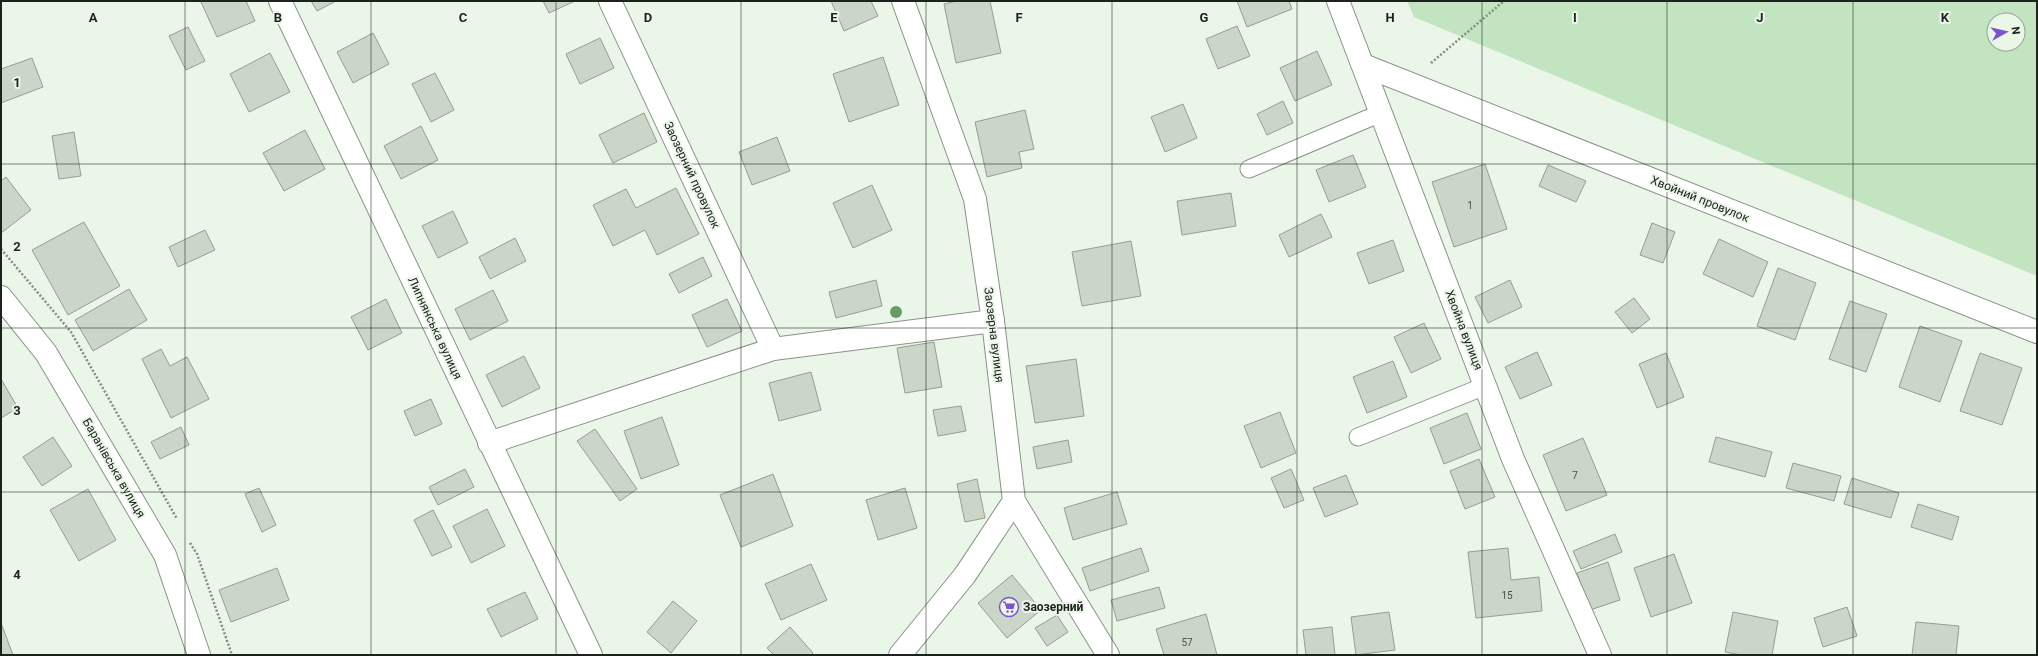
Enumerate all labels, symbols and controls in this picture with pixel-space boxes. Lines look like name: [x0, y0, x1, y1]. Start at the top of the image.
text: A: [89, 10, 98, 25]
text: B: [274, 10, 282, 25]
text: C: [459, 10, 468, 25]
text: D: [644, 10, 652, 25]
text: E: [830, 10, 838, 25]
text: F: [1015, 10, 1023, 25]
text: G: [1200, 10, 1209, 25]
text: H: [1385, 10, 1395, 25]
text: I: [1573, 10, 1577, 25]
text: J: [1756, 10, 1764, 25]
text: K: [1941, 10, 1950, 25]
north arrow: [1986, 12, 2026, 52]
text: N: [2008, 26, 2022, 36]
text: 1: [13, 75, 21, 90]
street label: Заозерний провулок: [661, 119, 723, 231]
street label: Хвойний провулок: [1649, 173, 1752, 225]
house number: 1: [1467, 200, 1473, 211]
text: 2: [13, 239, 21, 254]
street label: Липнянська вулиця: [405, 275, 465, 381]
street label: Заозерна вулиця: [981, 287, 1007, 383]
street label: Хвойна вулиця: [1442, 288, 1486, 372]
text: 3: [13, 403, 21, 418]
street label: Баранівська вулиця: [80, 416, 148, 520]
house number: 7: [1572, 470, 1578, 481]
text: 4: [13, 567, 21, 582]
house number: 15: [1501, 590, 1513, 601]
supermarket icon: Заозерний: [998, 596, 1020, 618]
place label: Заозерний: [1023, 600, 1084, 614]
house number: 57: [1181, 637, 1193, 648]

